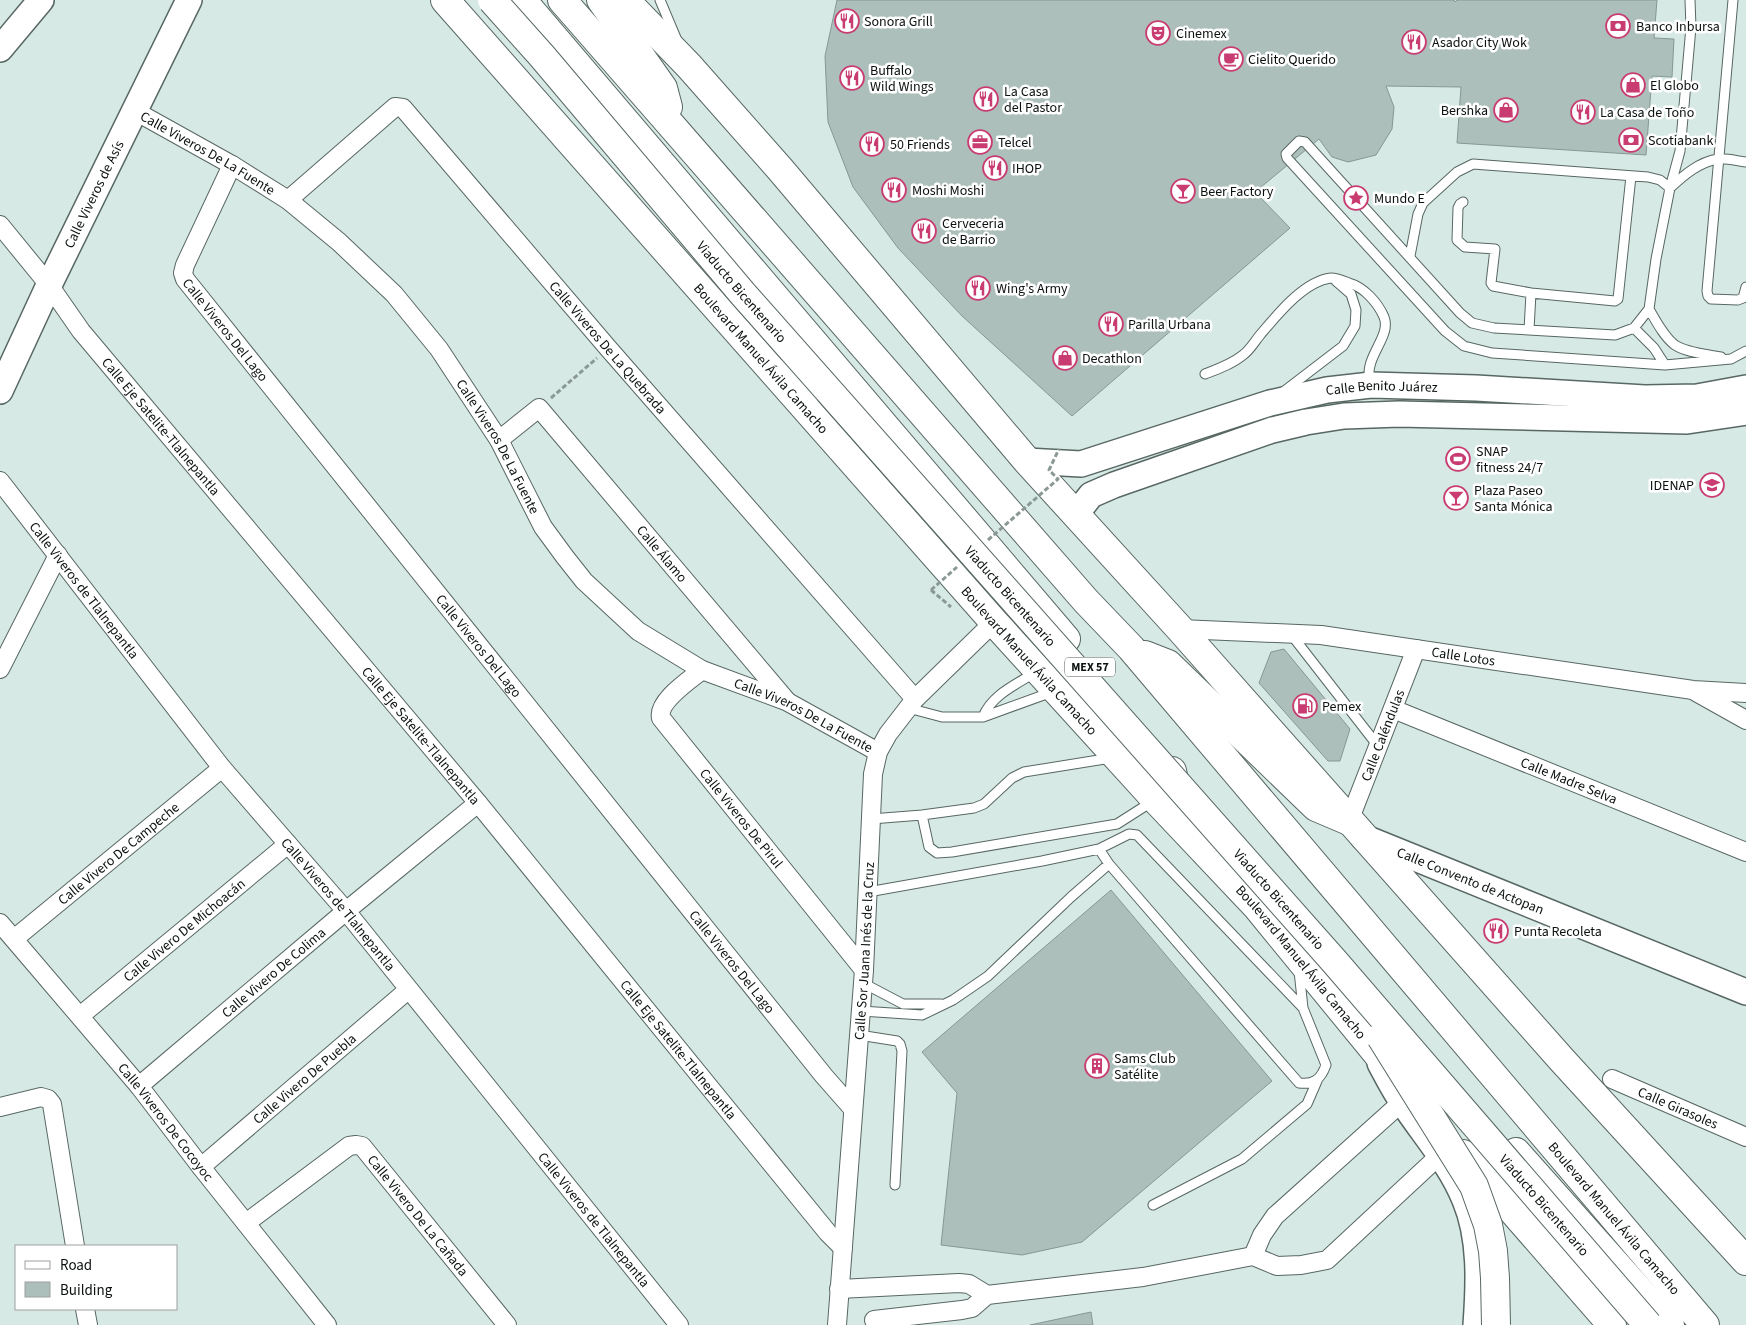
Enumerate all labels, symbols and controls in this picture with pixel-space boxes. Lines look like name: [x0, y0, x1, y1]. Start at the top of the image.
restaurant icon: Sonora Grill: [834, 8, 860, 34]
place label: Sonora Grill: [864, 12, 933, 32]
bank icon: Banco Inbursa: [1605, 13, 1631, 39]
place label: Banco Inbursa: [1636, 17, 1720, 37]
theatre icon: Cinemex: [1145, 20, 1171, 46]
place label: Cinemex: [1176, 24, 1227, 44]
restaurant icon: Asador City Wok: [1401, 29, 1427, 55]
place label: Asador City Wok: [1432, 33, 1527, 53]
cafe icon: Cielito Querido: [1218, 46, 1244, 72]
place label: Cielito Querido: [1248, 50, 1336, 70]
place label: Buffalo Wild Wings: [870, 61, 934, 97]
restaurant icon: Buffalo Wild Wings: [839, 65, 865, 91]
shop icon: El Globo: [1620, 72, 1646, 98]
place label: El Globo: [1650, 76, 1699, 96]
place label: La Casa del Pastor: [1004, 82, 1062, 118]
restaurant icon: La Casa del Pastor: [973, 86, 999, 112]
shop icon: Bershka: [1493, 97, 1519, 123]
restaurant icon: La Casa de Toño: [1570, 99, 1596, 125]
place label: Bershka: [1441, 101, 1488, 121]
place label: La Casa de Toño: [1600, 103, 1694, 123]
street label: Calle Viveros De La Fuente: [136, 107, 279, 200]
bank icon: Scotiabank: [1618, 127, 1644, 153]
office icon: Telcel: [967, 129, 993, 155]
restaurant icon: 50 Friends: [859, 131, 885, 157]
place label: Scotiabank: [1648, 131, 1713, 151]
place label: Telcel: [998, 133, 1032, 153]
place label: 50 Friends: [890, 135, 950, 155]
street label: Calle Viveros de Asís: [60, 137, 130, 252]
restaurant icon: IHOP: [982, 155, 1008, 181]
place label: IHOP: [1012, 159, 1042, 179]
restaurant icon: Moshi Moshi: [881, 177, 907, 203]
bar icon: Beer Factory: [1170, 178, 1196, 204]
place label: Moshi Moshi: [912, 181, 984, 201]
place label: Beer Factory: [1200, 182, 1274, 202]
place icon: Mundo E: [1343, 185, 1369, 211]
place label: Mundo E: [1374, 189, 1425, 209]
place label: Cerveceria de Barrio: [942, 214, 1004, 250]
restaurant icon: Cerveceria de Barrio: [911, 218, 937, 244]
street label: Viaducto Bicentenario: [691, 237, 791, 348]
street label: Calle Viveros Del Lago: [177, 274, 272, 386]
restaurant icon: Wing's Army: [965, 275, 991, 301]
street label: Calle Viveros De La Quebrada: [544, 277, 671, 419]
street label: Boulevard Manuel Ávila Camacho: [689, 279, 833, 439]
place label: Wing's Army: [996, 279, 1068, 299]
restaurant icon: Parilla Urbana: [1098, 311, 1124, 337]
place label: Parilla Urbana: [1128, 315, 1211, 335]
shop icon: Decathlon: [1052, 345, 1078, 371]
place label: Decathlon: [1082, 349, 1142, 369]
street label: Calle Eje Satelite-Tlalnepantla: [96, 354, 224, 500]
street label: Calle Viveros De La Fuente: [451, 376, 544, 518]
street label: Calle Benito Juárez: [1325, 376, 1438, 401]
place label: SNAP fitness 24/7: [1476, 442, 1543, 478]
sports icon: SNAP fitness 24/7: [1445, 446, 1471, 472]
school or university icon: IDENAP: [1699, 472, 1725, 498]
place label: IDENAP: [1650, 476, 1694, 496]
place label: Plaza Paseo Santa Mónica: [1474, 481, 1553, 517]
bar icon: Plaza Paseo Santa Mónica: [1443, 485, 1469, 511]
street label: Calle Viveros de Tlalnepantla: [24, 518, 143, 664]
street label: Calle Álamo: [631, 521, 692, 587]
street label: Viaducto Bicentenario: [960, 542, 1060, 651]
street label: Boulevard Manuel Ávila Camacho: [956, 582, 1101, 740]
street label: Calle Viveros Del Lago: [431, 590, 526, 702]
street label: Calle Lotos: [1430, 642, 1496, 672]
road number: MEX 57: [1065, 658, 1115, 676]
street label: Calle Eje Satelite-Tlalnepantla: [356, 663, 484, 809]
street label: Calle Viveros De La Fuente: [731, 674, 876, 758]
street label: Calle Caléndulas: [1356, 687, 1410, 785]
fuel station icon: Pemex: [1292, 693, 1318, 719]
place label: Pemex: [1322, 697, 1362, 717]
street label: Calle Madre Selva: [1517, 753, 1620, 810]
street label: Calle Viveros De Pirul: [694, 764, 787, 873]
street label: Calle Vivero De Campeche: [54, 798, 184, 910]
street label: Calle Viveros de Tlalnepantla: [276, 834, 400, 976]
street label: Calle Convento de Actopan: [1394, 843, 1547, 920]
street label: Viaducto Bicentenario: [1228, 845, 1329, 955]
street label: Calle Sor Juana Inés de la Cruz: [850, 862, 880, 1041]
street label: Calle Vivero De Michoacán: [119, 874, 250, 987]
street label: Boulevard Manuel Ávila Camacho: [1231, 881, 1370, 1044]
street label: Calle Viveros Del Lago: [684, 906, 779, 1018]
restaurant icon: Punta Recoleta: [1483, 918, 1509, 944]
place label: Punta Recoleta: [1514, 922, 1602, 942]
street label: Calle Vivero De Colima: [218, 923, 330, 1023]
street label: Calle Eje Satelite-Tlalnepantla: [615, 976, 741, 1124]
street label: Calle Vivero De Puebla: [249, 1029, 361, 1129]
place label: Sams Club Satélite: [1114, 1049, 1176, 1085]
building icon: Sams Club Satélite: [1084, 1053, 1110, 1079]
street label: Calle Viveros De Cocoyoc: [113, 1059, 218, 1186]
street label: Calle Girasoles: [1634, 1082, 1721, 1135]
street label: Boulevard Manuel Ávila Camacho: [1543, 1138, 1684, 1300]
street label: Calle Viveros de Tlalnepantla: [533, 1148, 654, 1292]
street label: Viaducto Bicentenario: [1494, 1150, 1593, 1261]
street label: Calle Vivero De La Cañada: [362, 1151, 473, 1281]
legend: [15, 1245, 178, 1310]
text: Road: [60, 1255, 92, 1276]
text: Building: [60, 1280, 113, 1301]

